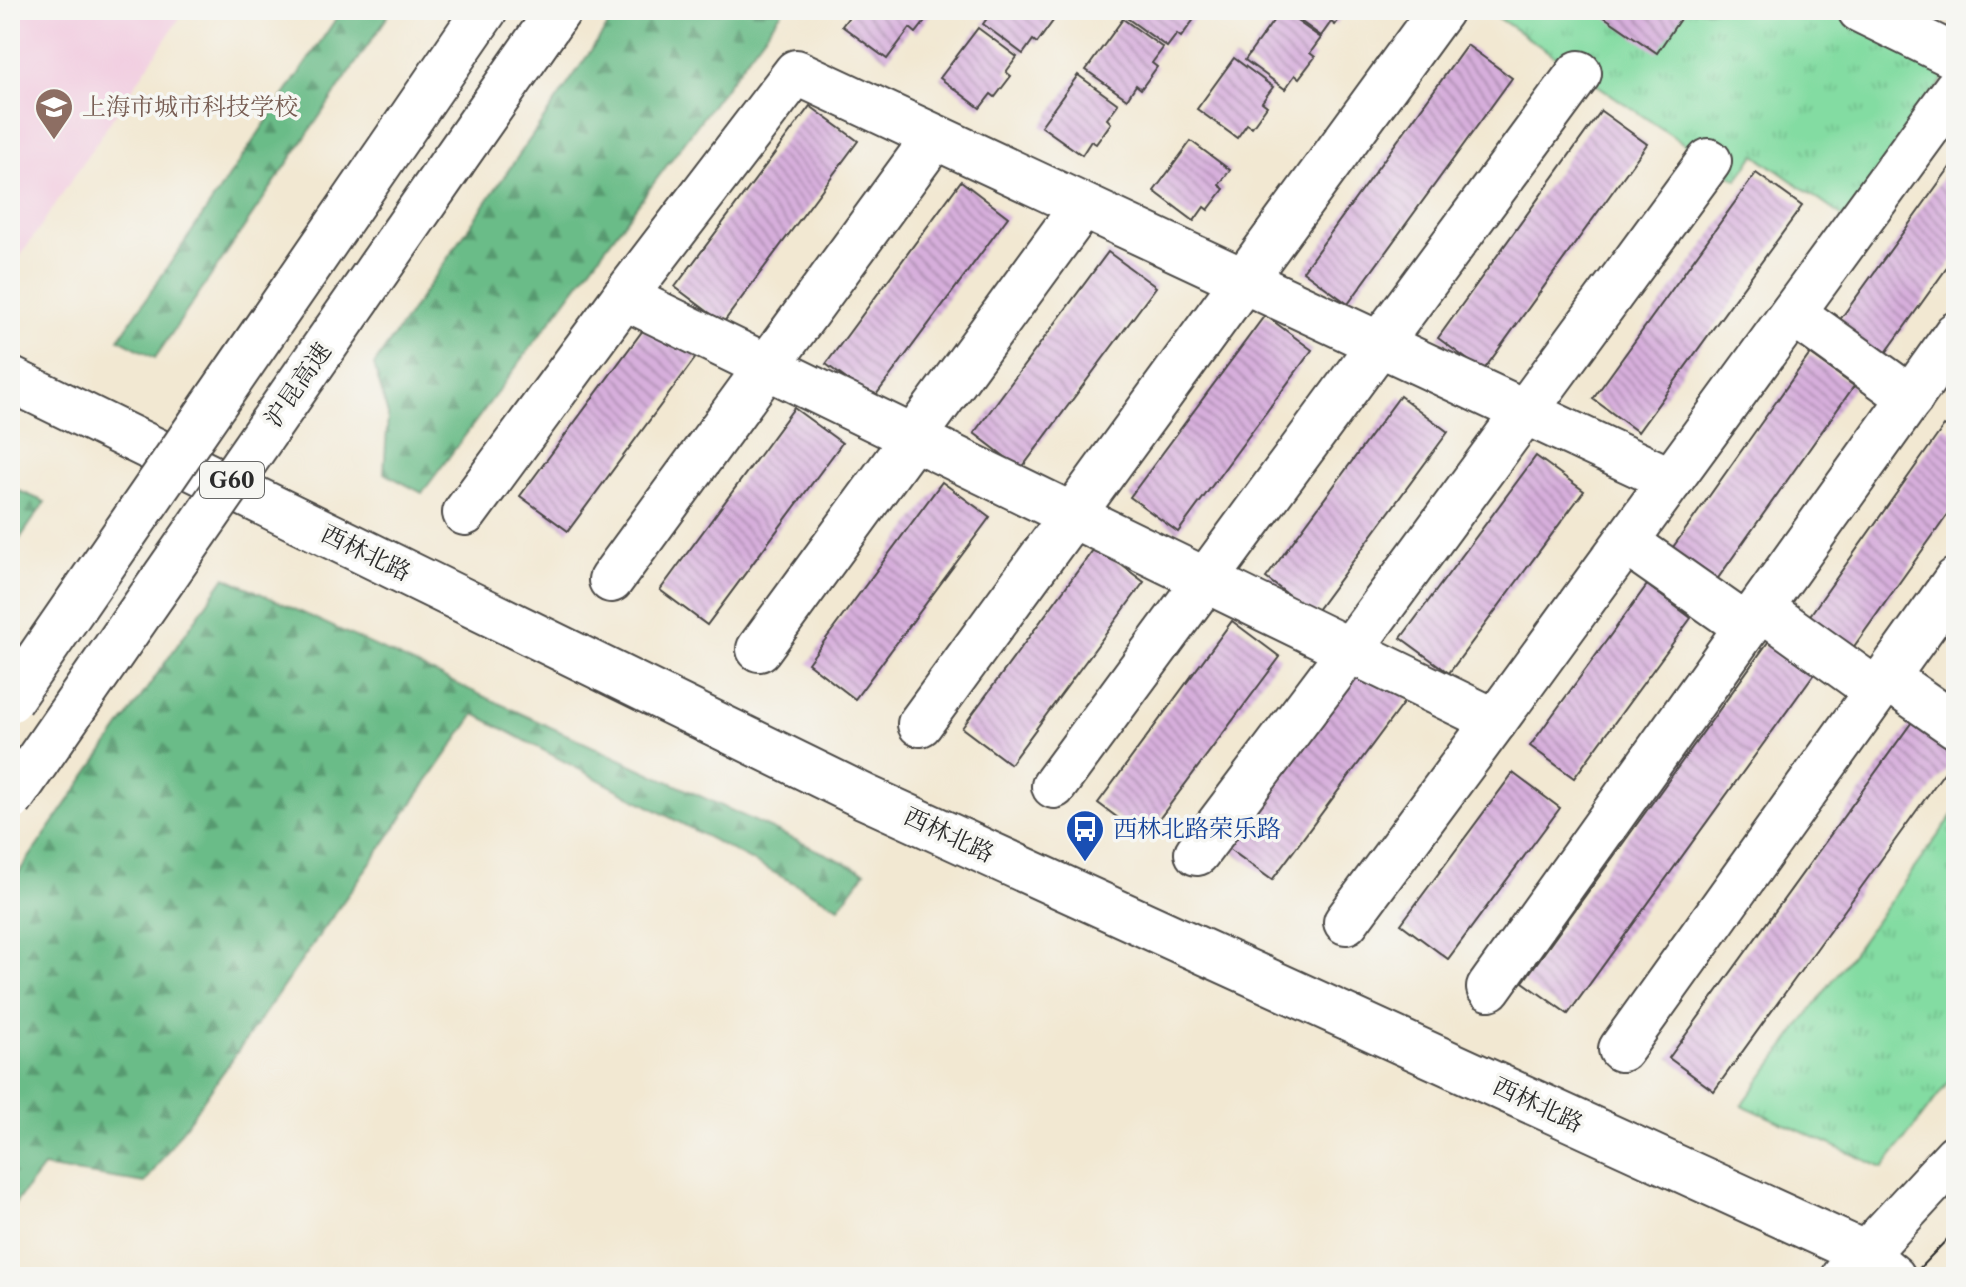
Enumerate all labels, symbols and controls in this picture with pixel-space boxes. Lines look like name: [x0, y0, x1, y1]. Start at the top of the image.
school or university icon: 上海市城市科技学校: [33, 86, 75, 141]
place label: 上海市城市科技学校: [82, 92, 298, 121]
street label: 沪昆高速: [258, 337, 337, 432]
road number: G60: [200, 462, 264, 498]
street label: 西林北路: [317, 518, 416, 587]
street label: 西林北路: [900, 801, 999, 868]
bus stop icon: 西林北路荣乐路: [1064, 808, 1106, 863]
place label: 西林北路荣乐路: [1113, 814, 1281, 843]
street label: 西林北路: [1489, 1071, 1588, 1138]

